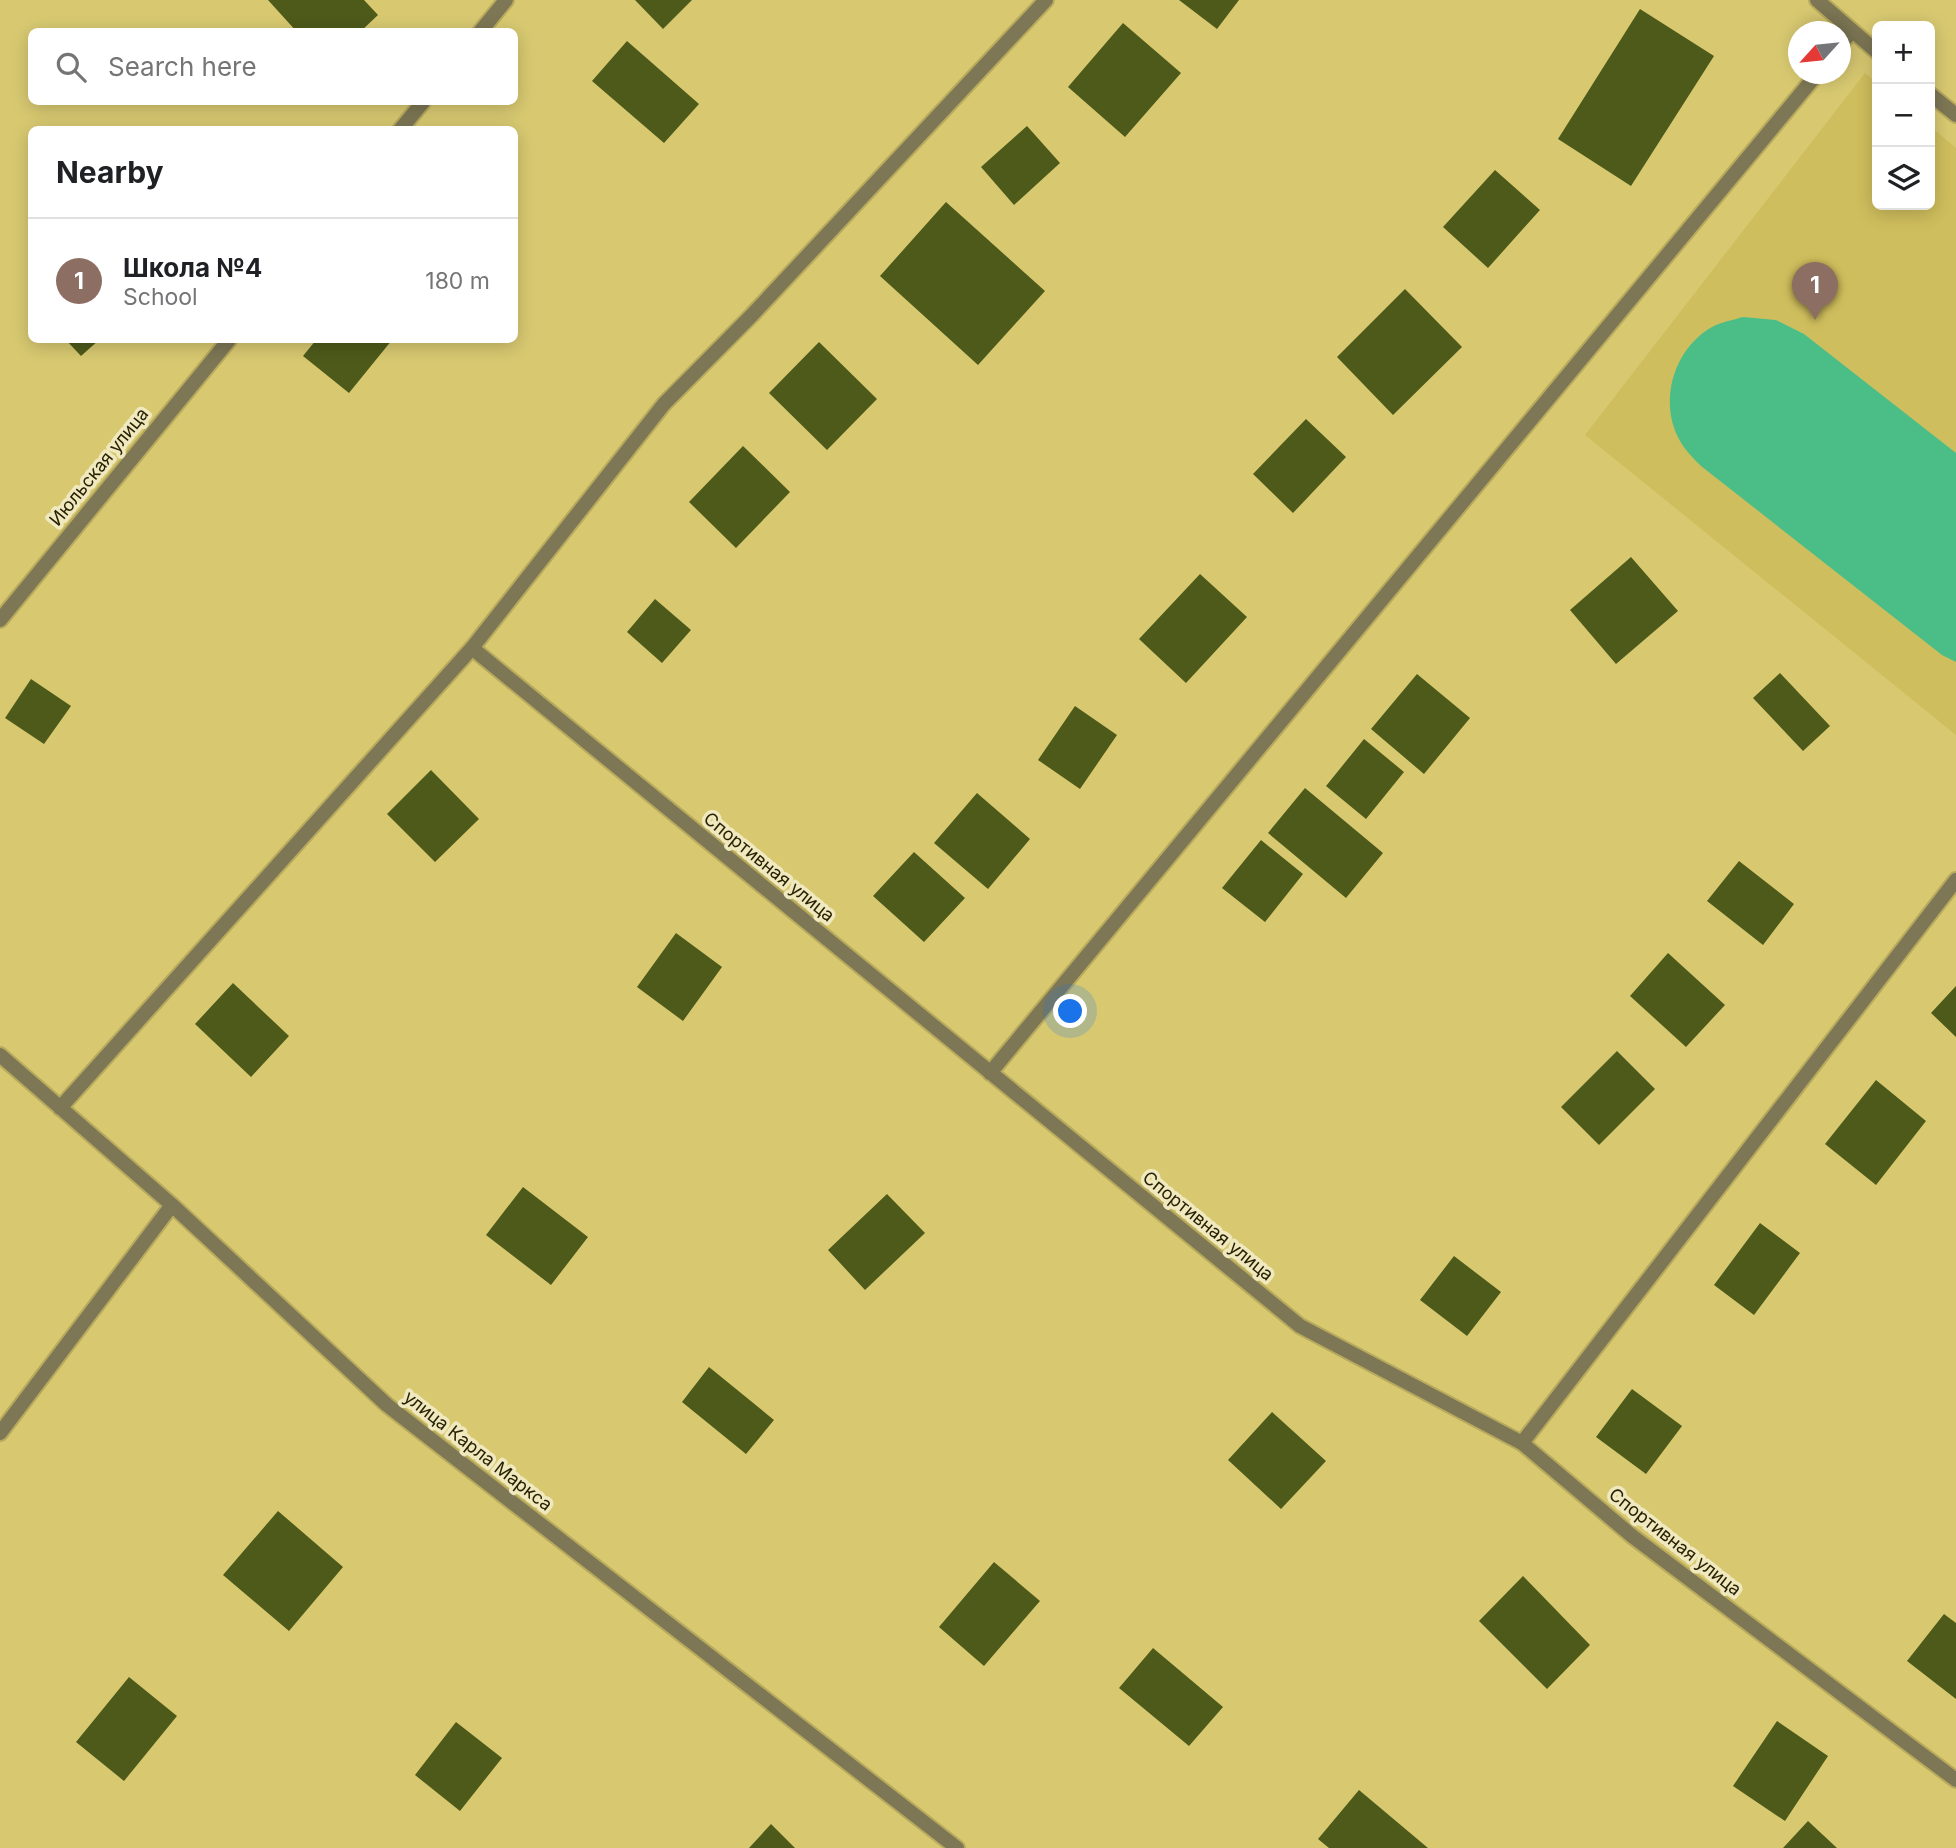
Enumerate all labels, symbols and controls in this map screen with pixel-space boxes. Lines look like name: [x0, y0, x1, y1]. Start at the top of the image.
north arrow: [1788, 21, 1851, 84]
map controls: [1872, 21, 1935, 210]
button: +: [1872, 21, 1935, 84]
search box: [28, 28, 518, 105]
icon: search: [52, 48, 90, 86]
text: Search here: [108, 51, 257, 82]
button: −: [1872, 84, 1935, 147]
button: layers: [1872, 147, 1935, 210]
text: Nearby: [56, 154, 164, 190]
text: Школа №4: [123, 252, 262, 283]
pin: 1: [1792, 262, 1838, 320]
text: 1: [74, 267, 84, 295]
text: 180 m: [425, 267, 490, 295]
text: School: [123, 283, 198, 311]
street label: Июльская улица: [45, 404, 153, 530]
street label: Спортивная улица: [700, 807, 839, 926]
your location: [1053, 994, 1087, 1028]
street label: Спортивная улица: [1139, 1166, 1278, 1285]
street label: улица Карла Маркса: [400, 1386, 557, 1515]
street label: Спортивная улица: [1605, 1483, 1746, 1600]

